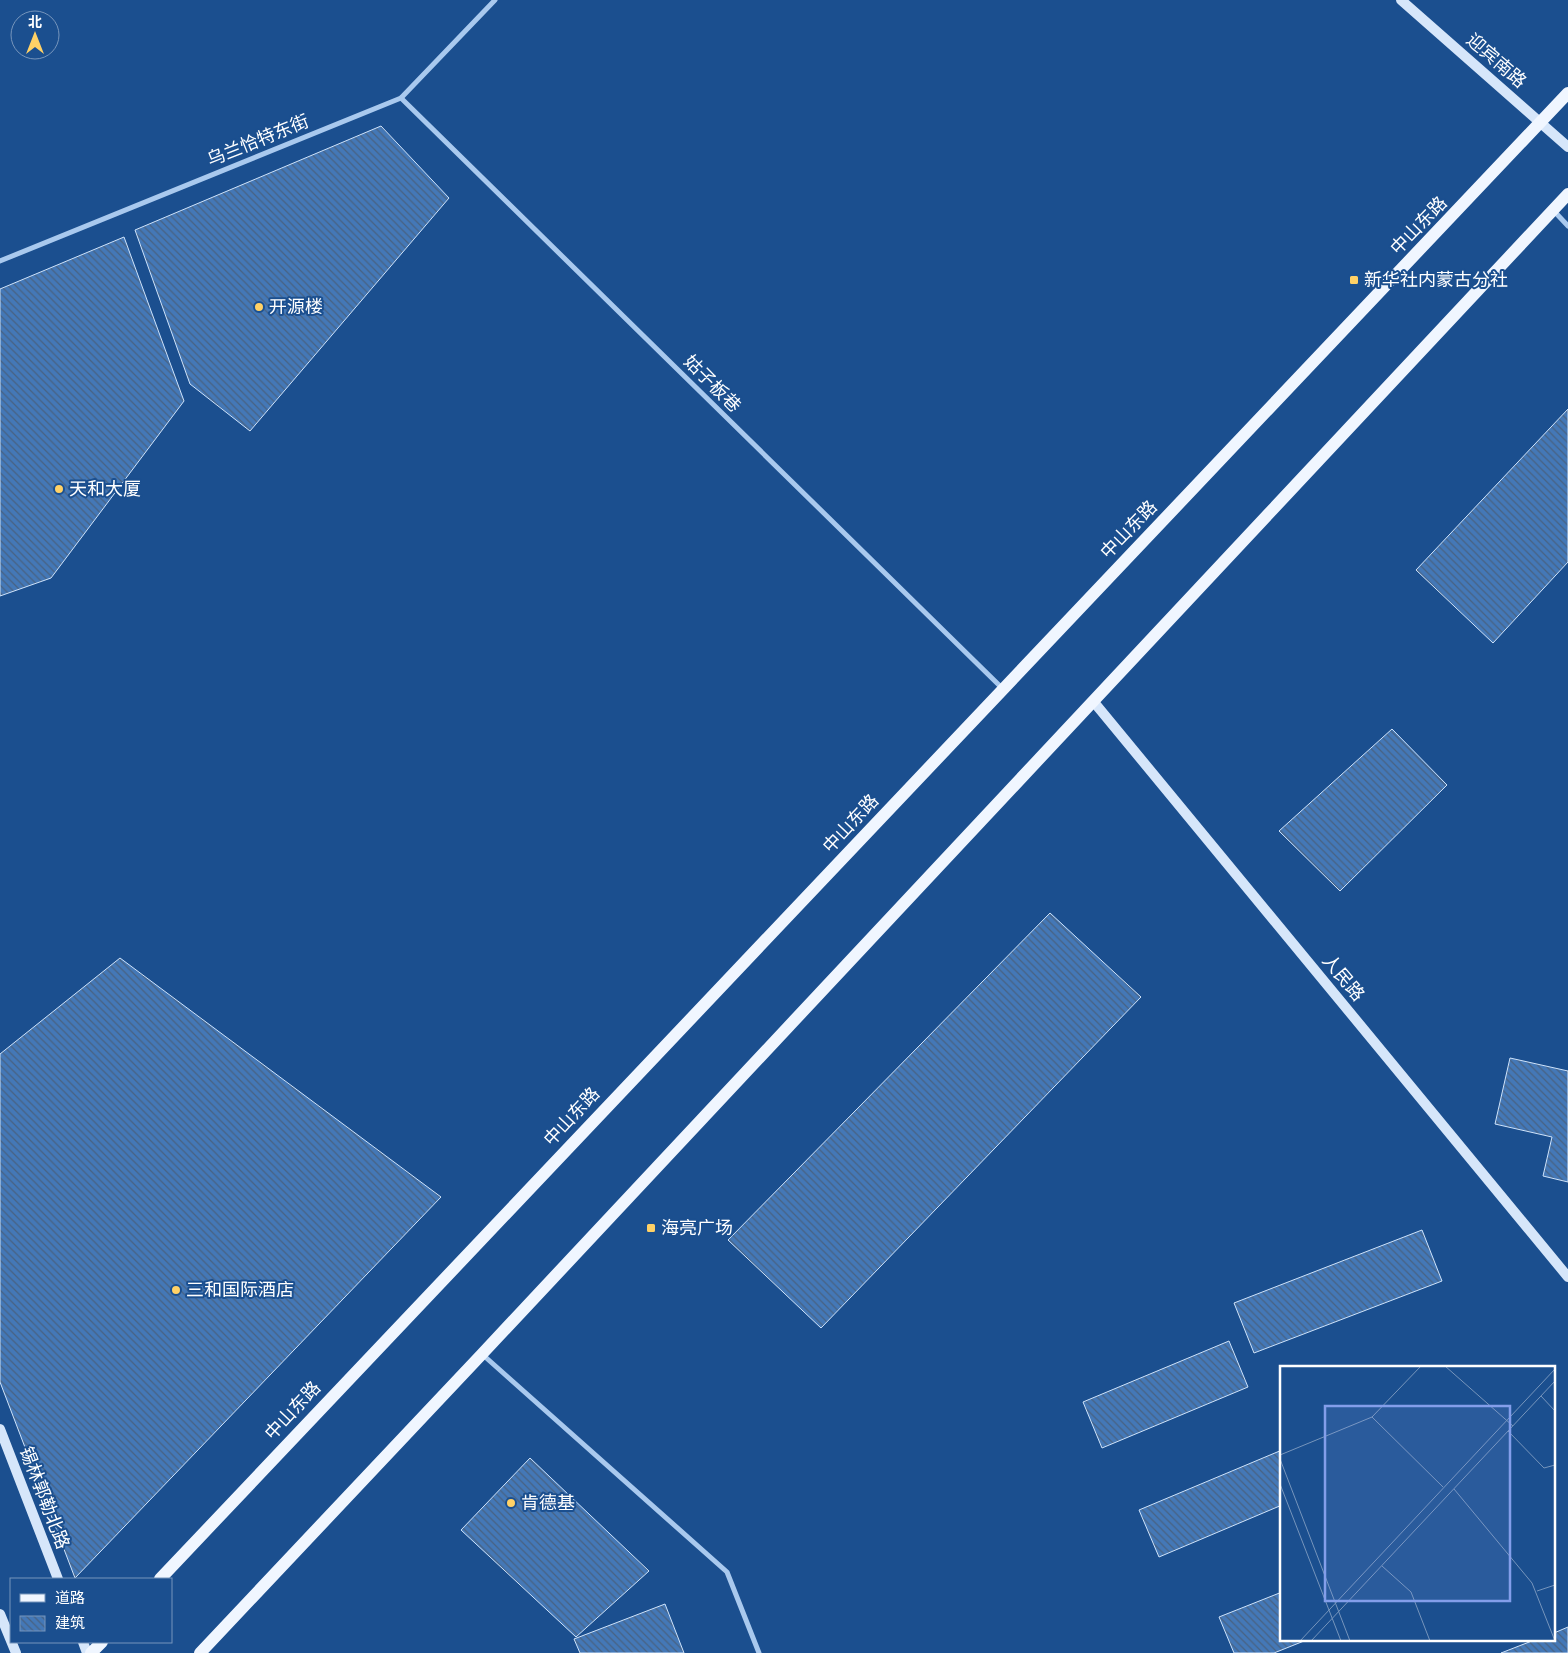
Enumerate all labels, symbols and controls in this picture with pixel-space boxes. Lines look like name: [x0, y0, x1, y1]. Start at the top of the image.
north arrow: [10, 10, 60, 60]
text: 北: [28, 13, 42, 33]
street label: 迎宾南路: [1461, 28, 1531, 94]
street label: 乌兰恰特东街: [203, 109, 313, 173]
street label: 中山东路: [1385, 191, 1453, 261]
place label: 新华社内蒙古分社: [1364, 268, 1508, 293]
marker: 新华社内蒙古分社: [1348, 274, 1360, 286]
place label: 开源楼: [269, 295, 323, 320]
marker: 开源楼: [253, 301, 265, 313]
street label: 姑子板巷: [678, 350, 746, 418]
place label: 天和大厦: [69, 477, 141, 502]
marker: 天和大厦: [53, 483, 65, 495]
street label: 中山东路: [1095, 495, 1163, 565]
street label: 中山东路: [817, 789, 885, 859]
street label: 人民路: [1316, 949, 1370, 1007]
street label: 中山东路: [538, 1082, 606, 1152]
place label: 海亮广场: [661, 1216, 733, 1241]
marker: 海亮广场: [645, 1222, 657, 1234]
place label: 三和国际酒店: [186, 1278, 294, 1303]
marker: 三和国际酒店: [170, 1284, 182, 1296]
inset map: [1280, 1366, 1556, 1640]
street label: 中山东路: [259, 1376, 327, 1446]
street label: 锡林郭勒北路: [13, 1443, 75, 1553]
place label: 肯德基: [521, 1491, 575, 1516]
marker: 肯德基: [505, 1497, 517, 1509]
legend: [10, 1578, 172, 1643]
text: 道路: [55, 1588, 85, 1609]
text: 建筑: [55, 1613, 85, 1634]

